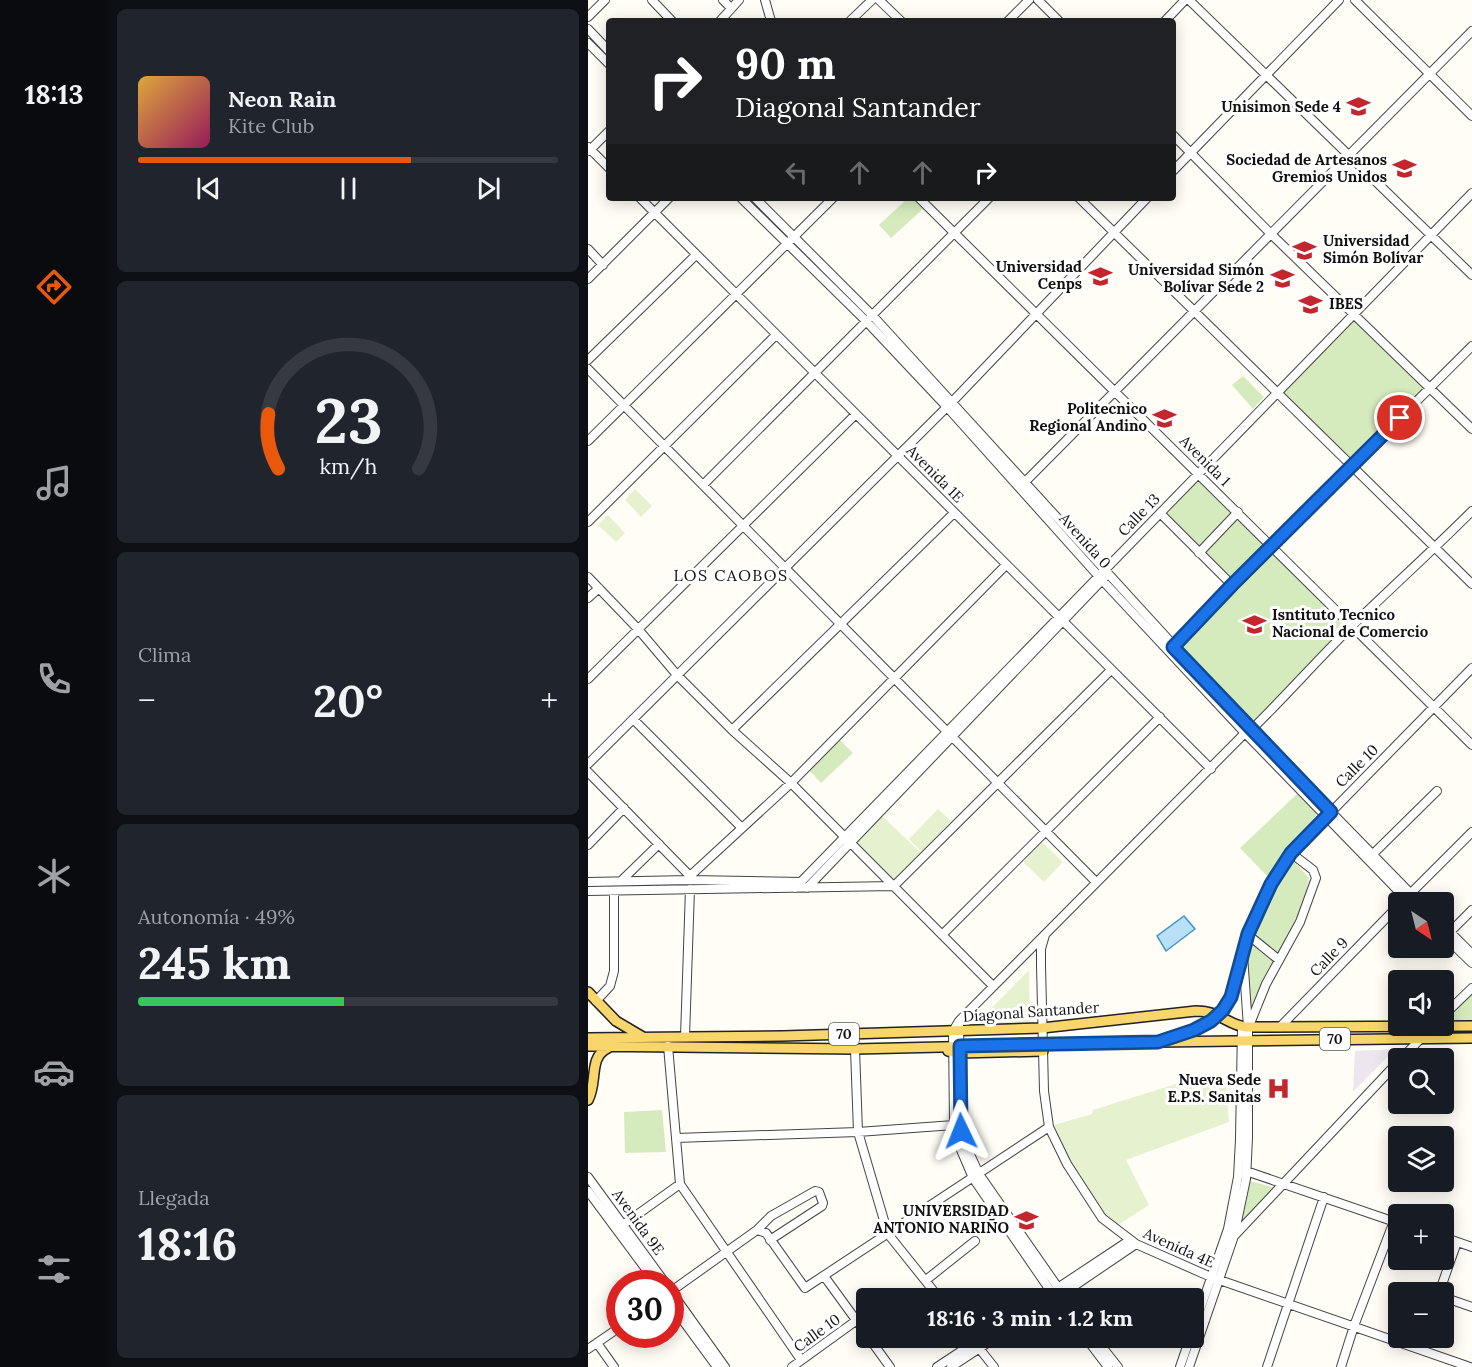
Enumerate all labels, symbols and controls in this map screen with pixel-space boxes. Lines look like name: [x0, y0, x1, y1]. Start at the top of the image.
text: 90 m: [735, 37, 836, 91]
icon: right: [636, 42, 714, 120]
text: 18:13: [24, 77, 84, 111]
text: Neon Rain: [228, 85, 336, 113]
text: Diagonal Santander: [735, 90, 981, 124]
school or university icon: Unisimon Sede 4: [1346, 94, 1372, 120]
place label: Unisimon Sede 4: [1221, 97, 1341, 116]
text: Kite Club: [228, 113, 314, 138]
place label: Sociedad de Artesanos Gremios Unidos: [1226, 150, 1387, 186]
icon: left: [780, 156, 813, 189]
icon: ahead: [843, 156, 876, 189]
icon: ahead: [906, 156, 939, 189]
icon: right: [969, 156, 1002, 189]
school or university icon: Sociedad de Artesanos Gremios Unidos: [1392, 156, 1418, 182]
icon: previous: [192, 172, 225, 205]
icon: pause: [332, 172, 365, 205]
icon: next: [472, 172, 505, 205]
place label: Universidad Simón Bolívar: [1323, 231, 1424, 267]
school or university icon: Universidad Simón Bolívar: [1292, 237, 1318, 263]
place label: Universidad Cenps: [996, 257, 1082, 293]
place label: Universidad Simón Bolívar Sede 2: [1128, 260, 1264, 296]
school or university icon: Universidad Cenps: [1087, 263, 1113, 289]
icon: directions: [33, 266, 75, 308]
school or university icon: Universidad Simón Bolívar Sede 2: [1269, 266, 1295, 292]
school or university icon: IBES: [1298, 291, 1324, 317]
place label: IBES: [1329, 294, 1363, 313]
text: 23: [314, 380, 382, 460]
pin: [1374, 392, 1425, 443]
place label: Politecnico Regional Andino: [1029, 399, 1148, 435]
icon: arrive: [1383, 401, 1416, 434]
school or university icon: Politecnico Regional Andino: [1152, 405, 1178, 431]
street label: Avenida 1: [1175, 431, 1235, 490]
street label: Avenida 1E: [902, 440, 968, 506]
text: km/h: [319, 452, 377, 480]
icon: music: [33, 462, 75, 504]
street label: Calle 13: [1114, 489, 1164, 540]
street label: Avenida 0: [1055, 508, 1115, 572]
district label: LOS CAOBOS: [673, 565, 789, 585]
place label: Isntituto Tecnico Nacional de Comercio: [1272, 605, 1429, 641]
school or university icon: Isntituto Tecnico Nacional de Comercio: [1241, 611, 1267, 637]
text: Clima: [138, 642, 191, 667]
icon: phone: [33, 658, 75, 700]
text: 20°: [313, 672, 383, 729]
text: −: [138, 679, 156, 721]
text: +: [540, 679, 558, 721]
street label: Calle 10: [1331, 740, 1382, 791]
icon: climate: [33, 855, 75, 897]
north arrow: [1388, 892, 1454, 958]
map controls: [1388, 892, 1454, 1348]
text: Autonomía · 49%: [138, 904, 295, 929]
street label: Calle 9: [1305, 933, 1352, 980]
text: 245 km: [138, 934, 291, 991]
button: sound: [1388, 970, 1454, 1036]
street label: Diagonal Santander: [962, 997, 1100, 1026]
road number: 70: [829, 1023, 859, 1045]
road number: 70: [1320, 1028, 1350, 1050]
button: search: [1388, 1048, 1454, 1114]
icon: car: [33, 1051, 75, 1093]
place label: Nueva Sede E.P.S. Sanitas: [1167, 1070, 1261, 1106]
hospital icon: Nueva Sede E.P.S. Sanitas: [1266, 1076, 1292, 1102]
position arrow: [929, 1099, 993, 1163]
button: layers: [1388, 1126, 1454, 1192]
street label: Avenida 9E: [608, 1184, 669, 1258]
text: Llegada: [138, 1185, 210, 1210]
place label: UNIVERSIDAD ANTONIO NARIÑO: [873, 1201, 1009, 1237]
button: +: [1388, 1204, 1454, 1270]
school or university icon: UNIVERSIDAD ANTONIO NARIÑO: [1014, 1207, 1040, 1233]
text: 18:16: [138, 1215, 237, 1272]
street label: Avenida 4E: [1140, 1223, 1218, 1272]
icon: filters: [33, 1248, 75, 1290]
speed limit sign: 30: [606, 1270, 684, 1348]
button: −: [1388, 1282, 1454, 1348]
text: 18:16 · 3 min · 1.2 km: [927, 1304, 1133, 1332]
street label: Calle 10: [790, 1309, 844, 1356]

